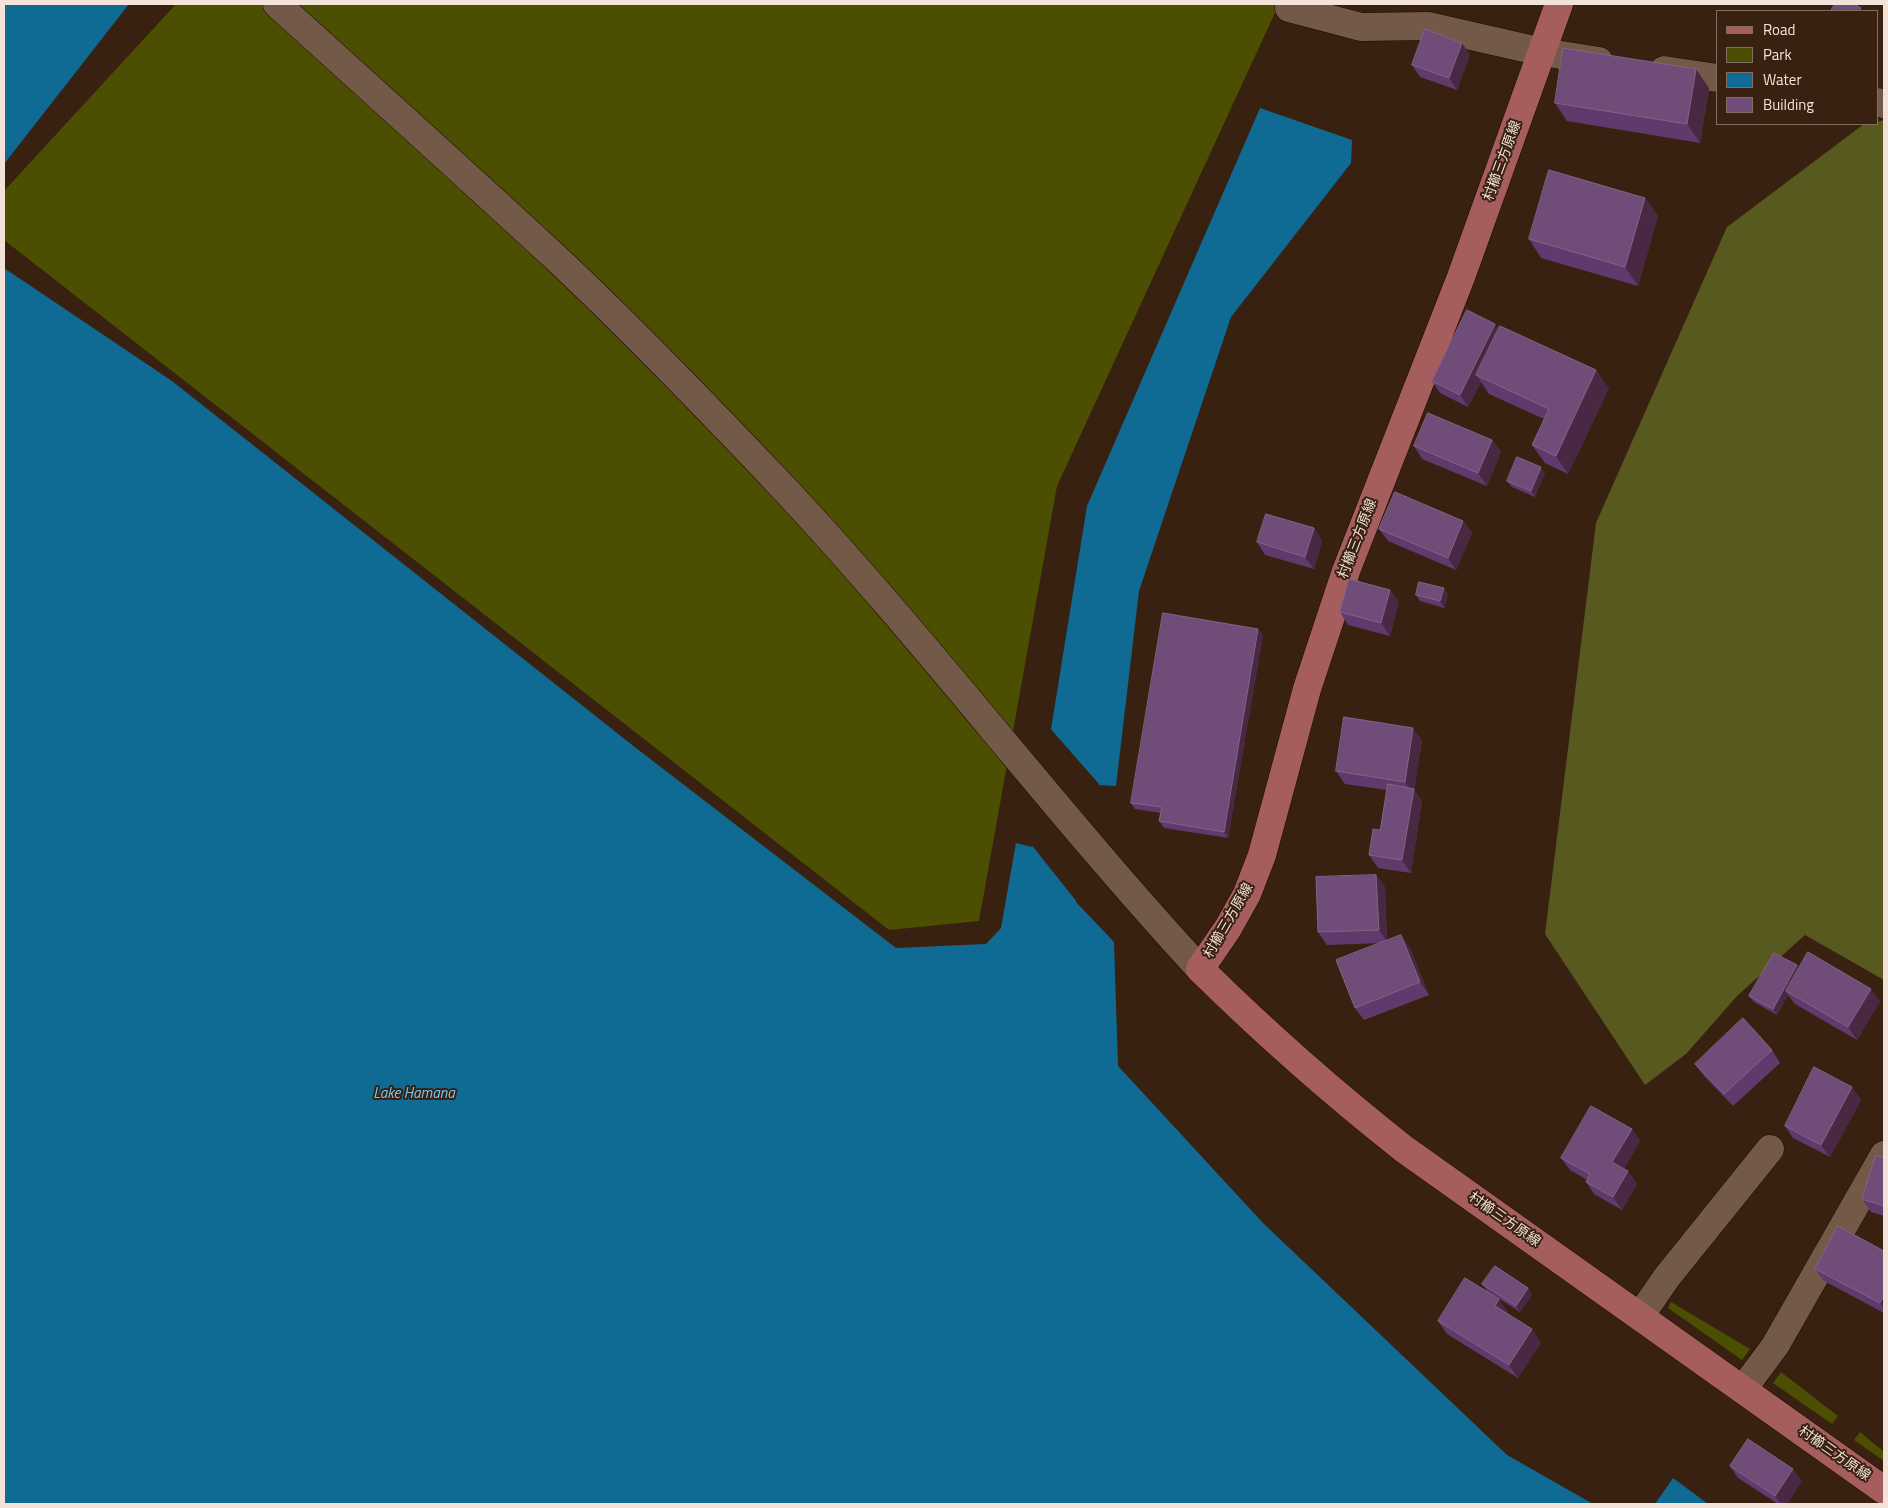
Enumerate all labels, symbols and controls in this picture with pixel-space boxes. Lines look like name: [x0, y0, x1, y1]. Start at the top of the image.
legend: [1716, 10, 1878, 125]
text: Road: [1763, 18, 1795, 41]
text: Park: [1763, 43, 1792, 66]
text: Water: [1763, 68, 1802, 91]
text: Building: [1763, 93, 1814, 116]
street label: 村櫛三方原線: [1481, 119, 1525, 203]
street label: 村櫛三方原線: [1335, 497, 1381, 581]
street label: 村櫛三方原線: [1201, 880, 1257, 962]
water label: Lake Hamana: [373, 1085, 455, 1103]
street label: 村櫛三方原線: [1465, 1189, 1543, 1251]
street label: 村櫛三方原線: [1795, 1423, 1873, 1485]

